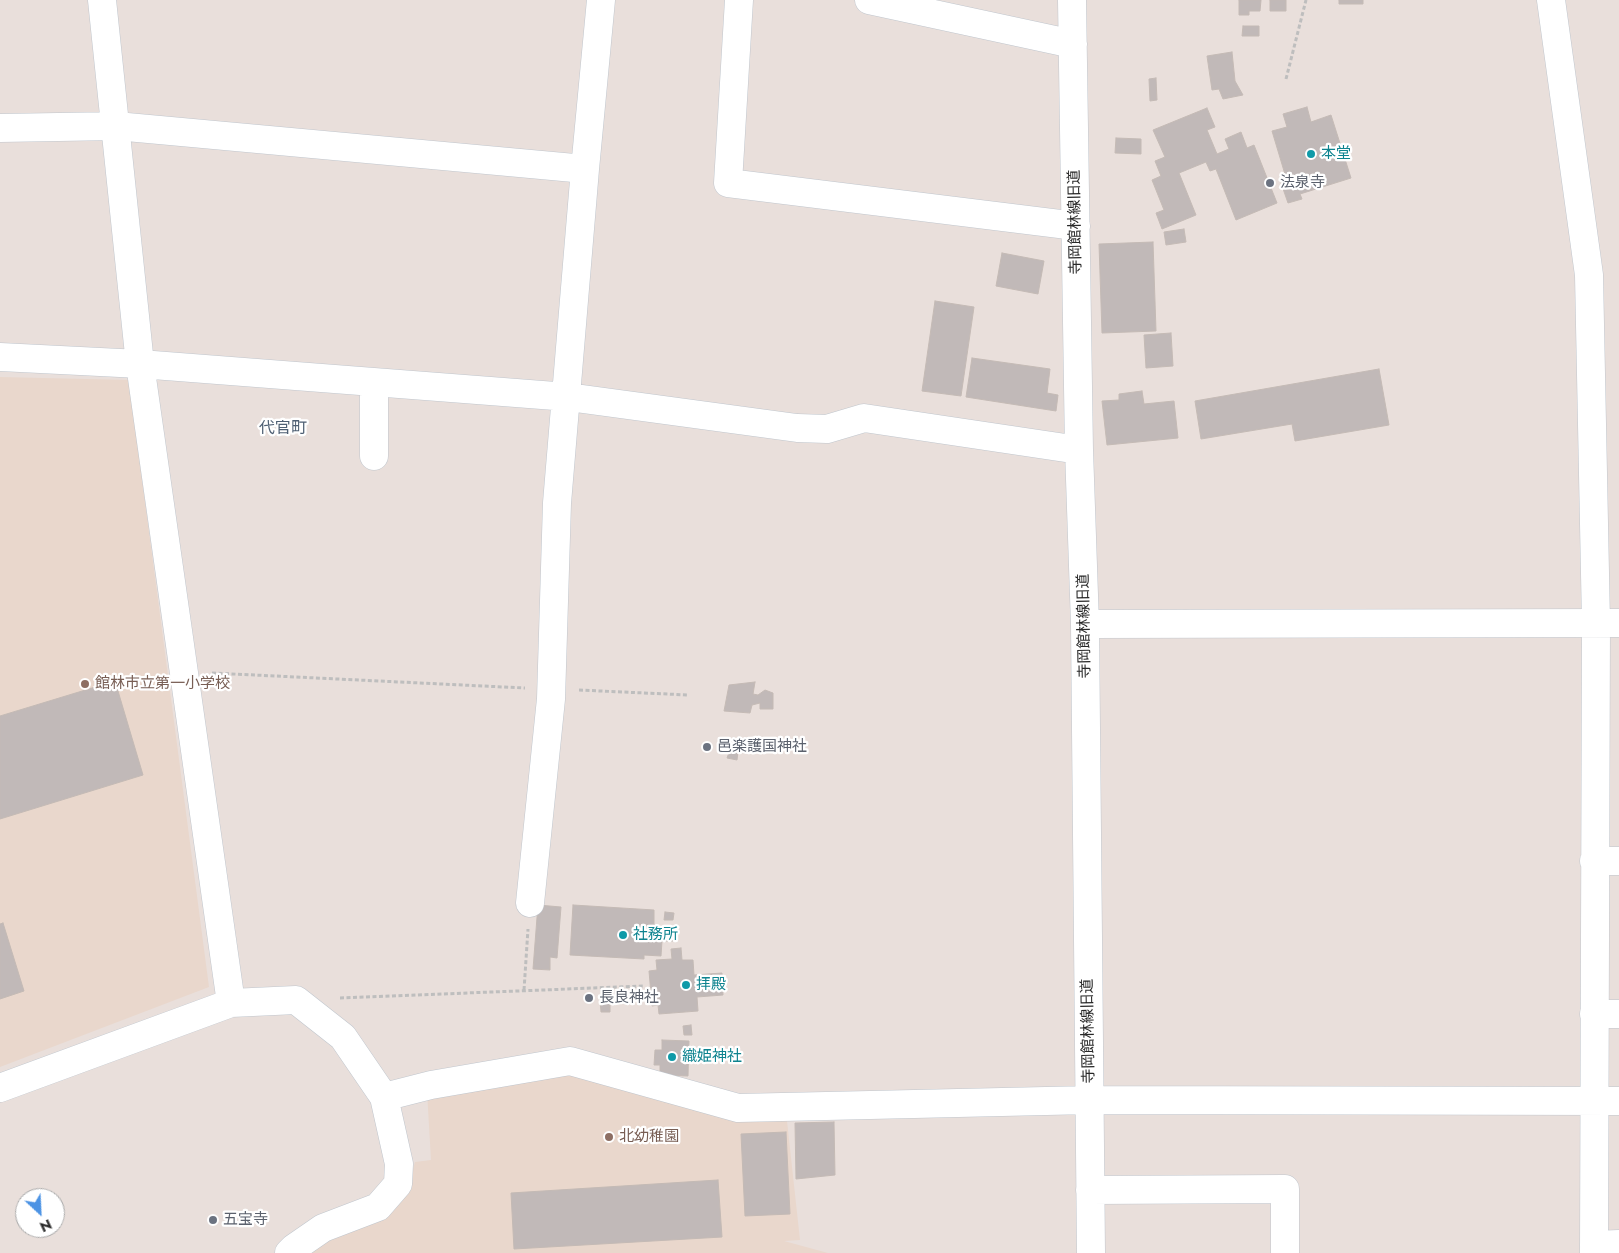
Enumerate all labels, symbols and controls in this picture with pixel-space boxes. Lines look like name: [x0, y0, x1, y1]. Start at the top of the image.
place label: 本堂: [1321, 145, 1351, 163]
marker: 本堂: [1305, 148, 1317, 160]
street label: 寺岡館林線旧道: [1066, 169, 1086, 275]
place label: 法泉寺: [1280, 174, 1325, 192]
marker: 法泉寺: [1264, 177, 1276, 189]
district label: 代官町: [259, 419, 307, 439]
street label: 寺岡館林線旧道: [1075, 573, 1095, 679]
place label: 館林市立第一小学校: [95, 675, 230, 693]
marker: 館林市立第一小学校: [79, 678, 91, 690]
place label: 邑楽護国神社: [717, 738, 807, 756]
marker: 邑楽護国神社: [701, 741, 713, 753]
place label: 社務所: [633, 926, 678, 944]
marker: 社務所: [617, 929, 629, 941]
place label: 拝殿: [696, 976, 726, 994]
street label: 寺岡館林線旧道: [1079, 978, 1099, 1084]
marker: 拝殿: [680, 979, 692, 991]
place label: 長良神社: [599, 989, 659, 1007]
marker: 長良神社: [583, 992, 595, 1004]
place label: 織姫神社: [682, 1048, 742, 1066]
marker: 織姫神社: [666, 1051, 678, 1063]
place label: 北幼稚園: [619, 1128, 679, 1146]
marker: 北幼稚園: [603, 1131, 615, 1143]
north arrow: [15, 1188, 65, 1238]
place label: 五宝寺: [223, 1211, 268, 1229]
text: N: [37, 1214, 55, 1237]
marker: 五宝寺: [207, 1214, 219, 1226]

